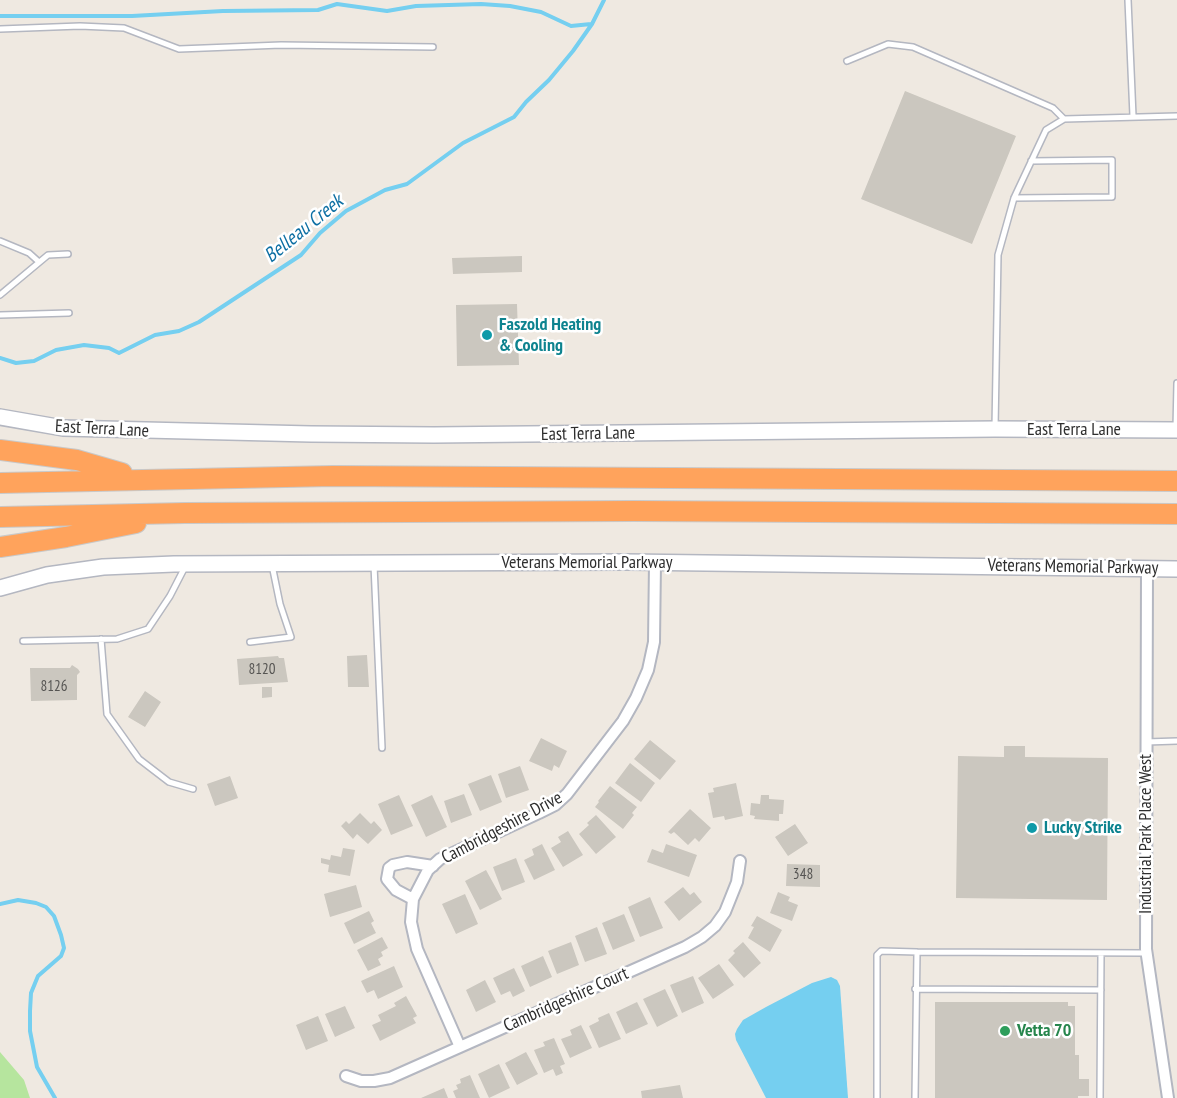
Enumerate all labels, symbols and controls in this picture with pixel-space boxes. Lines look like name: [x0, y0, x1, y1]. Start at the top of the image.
water label: Belleau Creek: [260, 190, 348, 268]
place label: Faszold Heating & Cooling: [499, 314, 601, 356]
marker: Faszold Heating & Cooling: [480, 328, 494, 342]
street label: East Terra Lane: [54, 416, 150, 442]
street label: East Terra Lane: [1027, 419, 1121, 441]
street label: East Terra Lane: [541, 422, 635, 446]
street label: Veterans Memorial Parkway: [502, 552, 672, 574]
street label: Veterans Memorial Parkway: [987, 555, 1159, 579]
house number: 8120: [249, 661, 275, 679]
house number: 8126: [41, 678, 67, 696]
street label: Industrial Park Place West: [1135, 754, 1157, 914]
street label: Cambridgeshire Drive: [438, 787, 566, 869]
place label: Lucky Strike: [1044, 817, 1122, 839]
marker: Lucky Strike: [1025, 821, 1039, 835]
house number: 348: [793, 866, 813, 884]
street label: Cambridgeshire Court: [500, 963, 632, 1037]
place label: Vetta 70: [1017, 1020, 1071, 1042]
marker: Vetta 70: [998, 1024, 1012, 1038]

